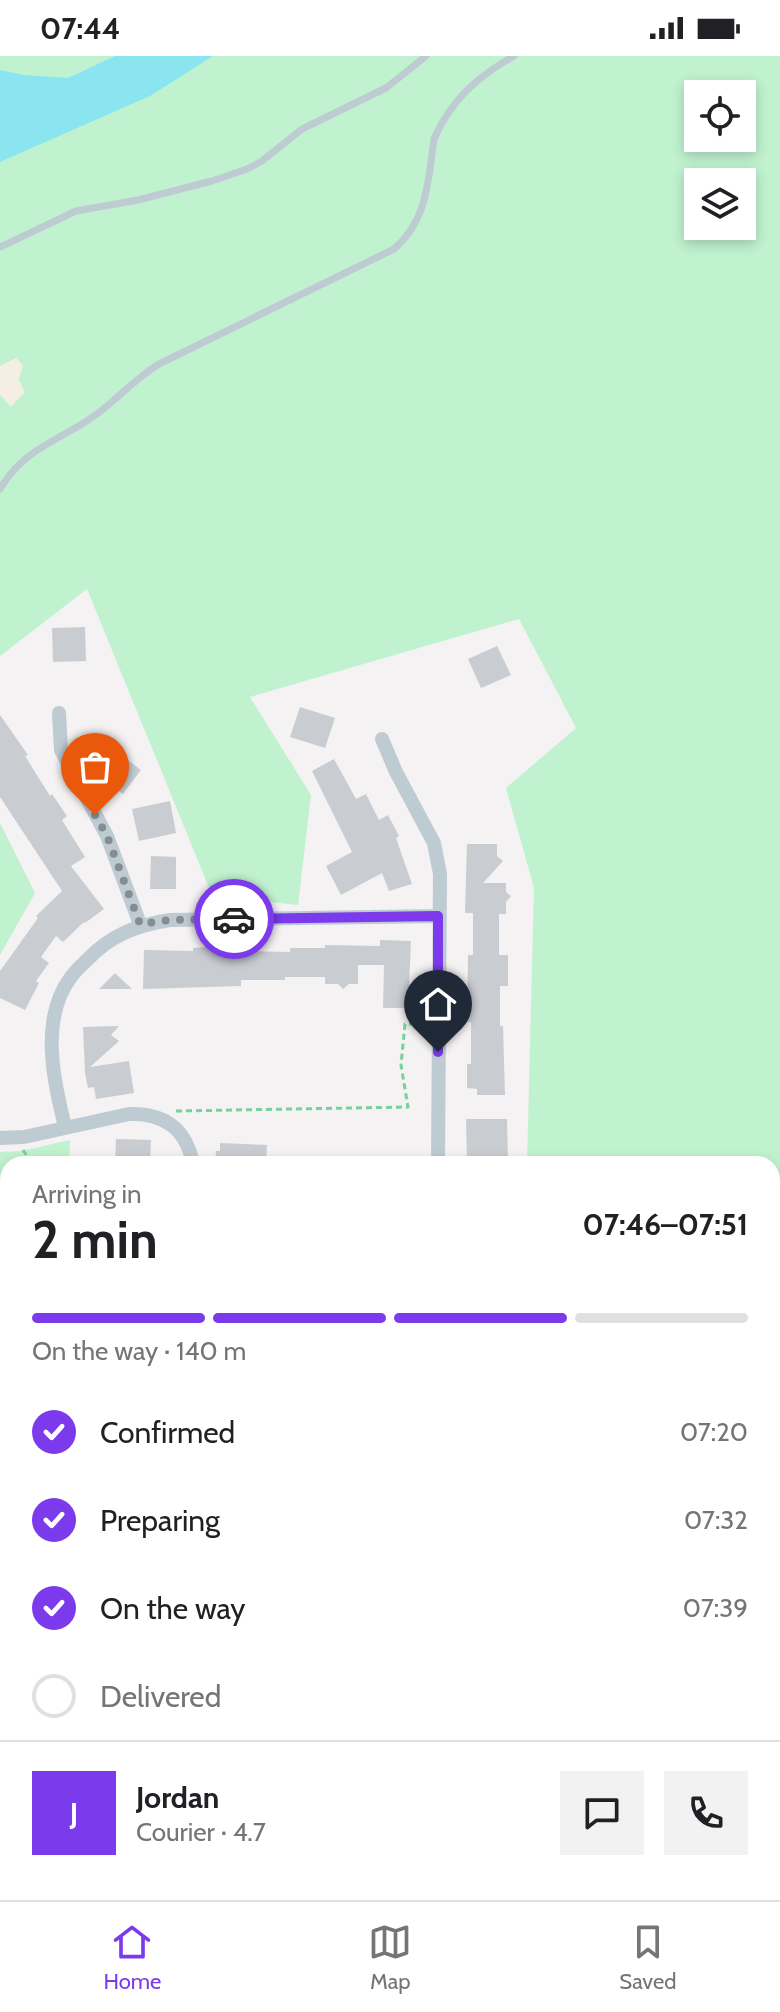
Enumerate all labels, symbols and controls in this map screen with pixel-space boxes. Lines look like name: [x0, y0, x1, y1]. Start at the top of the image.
text: 07:44: [40, 10, 120, 47]
map controls: [684, 80, 756, 240]
button: locate: [684, 80, 756, 152]
button: layers: [684, 168, 756, 240]
pin: [61, 733, 129, 815]
icon: bag: [73, 745, 117, 789]
courier: [194, 879, 274, 959]
icon: car: [212, 897, 256, 941]
pin: [404, 970, 472, 1052]
icon: home: [416, 982, 460, 1026]
text: Arriving in: [32, 1178, 142, 1210]
text: 07:46–07:51: [582, 1206, 748, 1243]
text: 2 min: [32, 1208, 158, 1271]
text: On the way · 140 m: [32, 1335, 246, 1367]
icon: check: [32, 1410, 76, 1454]
text: Confirmed: [100, 1414, 235, 1451]
text: 07:20: [680, 1416, 748, 1448]
icon: check: [32, 1498, 76, 1542]
text: Preparing: [100, 1502, 220, 1539]
text: 07:32: [684, 1504, 748, 1536]
icon: check: [32, 1586, 76, 1630]
text: On the way: [100, 1590, 245, 1627]
text: 07:39: [683, 1592, 748, 1624]
text: Delivered: [100, 1678, 221, 1715]
button: chat: [560, 1771, 644, 1855]
button: phone: [664, 1771, 748, 1855]
text: Jordan: [136, 1779, 219, 1816]
text: J: [70, 1795, 78, 1832]
text: Courier · 4.7: [136, 1816, 266, 1848]
tab: Home: [103, 1920, 161, 1995]
tab: Map: [368, 1920, 412, 1995]
tab: Saved: [619, 1920, 676, 1995]

